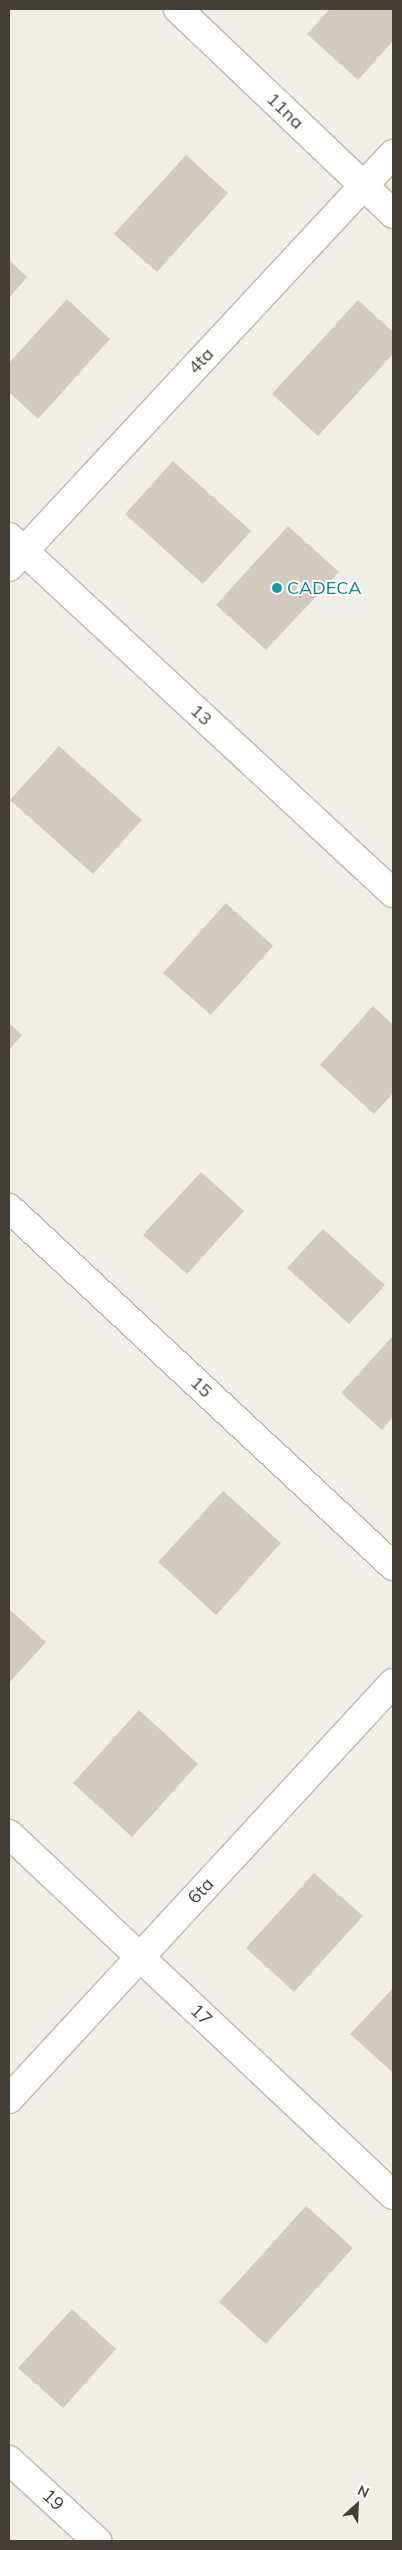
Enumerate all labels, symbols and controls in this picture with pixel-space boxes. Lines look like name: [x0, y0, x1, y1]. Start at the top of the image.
street label: 11na: [262, 88, 308, 134]
street label: 4ta: [184, 343, 218, 379]
place label: CADECA: [287, 577, 361, 599]
marker: CADECA: [271, 582, 283, 594]
street label: 13: [186, 700, 216, 730]
street label: 15: [186, 1372, 216, 1402]
street label: 6ta: [184, 1873, 218, 1909]
street label: 17: [186, 2000, 216, 2030]
north arrow: [332, 2480, 382, 2530]
text: N: [355, 2481, 372, 2502]
street label: 19: [38, 2485, 68, 2515]

